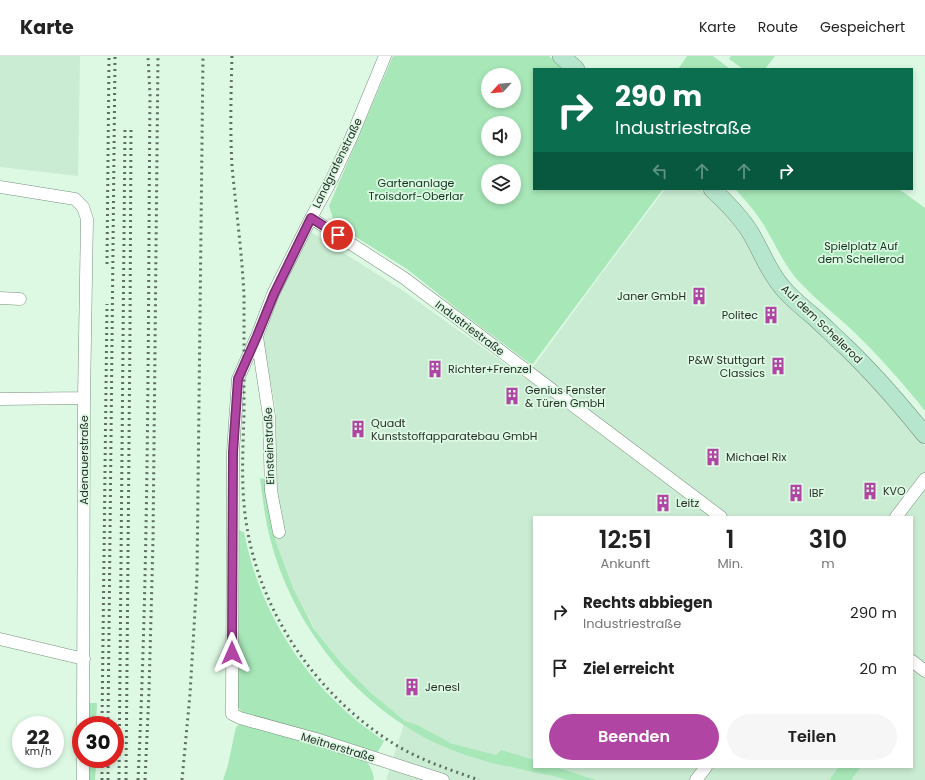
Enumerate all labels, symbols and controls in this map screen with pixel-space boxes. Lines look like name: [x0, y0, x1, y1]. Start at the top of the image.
text: Karte: [20, 14, 74, 41]
text: Karte: [699, 17, 736, 37]
text: Route: [758, 17, 798, 37]
text: Gespeichert: [820, 17, 905, 37]
north arrow: [481, 68, 521, 108]
map controls: [481, 68, 521, 204]
text: 290 m: [615, 77, 702, 116]
icon: right: [549, 84, 601, 136]
street label: Landgrafenstraße: [308, 115, 366, 211]
text: Industriestraße: [615, 115, 751, 140]
button: sound: [481, 116, 521, 156]
icon: left: [649, 160, 671, 182]
icon: ahead: [691, 160, 713, 182]
icon: ahead: [733, 160, 755, 182]
icon: right: [775, 160, 797, 182]
button: layers: [481, 164, 521, 204]
park label: Gartenanlage Troisdorf-Oberlar: [368, 175, 464, 204]
pin: [321, 218, 355, 252]
icon: arrive: [327, 224, 349, 246]
park label: Spielplatz Auf dem Schellerod: [818, 238, 904, 267]
street label: Auf dem Schellerod: [778, 281, 866, 367]
building icon: Janer GmbH: [689, 286, 709, 306]
place label: Janer GmbH: [617, 288, 686, 304]
street label: Industriestraße: [432, 297, 508, 360]
building icon: Politec: [761, 305, 781, 325]
place label: Politec: [722, 307, 758, 323]
place label: P&W Stuttgart Classics: [688, 352, 765, 381]
building icon: P&W Stuttgart Classics: [768, 356, 788, 376]
building icon: Richter+Frenzel: [425, 359, 445, 379]
place label: Richter+Frenzel: [448, 361, 532, 377]
place label: Genius Fenster & Türen GmbH: [525, 382, 606, 411]
building icon: Genius Fenster & Türen GmbH: [502, 386, 522, 406]
street label: Einsteinstraße: [260, 407, 278, 485]
street label: Adenauerstraße: [76, 415, 92, 505]
place label: Quadt Kunststoffapparatebau GmbH: [371, 415, 537, 444]
building icon: Quadt Kunststoffapparatebau GmbH: [348, 419, 368, 439]
building icon: Michael Rix: [703, 447, 723, 467]
place label: Michael Rix: [726, 449, 787, 465]
building icon: KVO: [860, 481, 880, 501]
building icon: IBF: [786, 483, 806, 503]
place label: KVO: [883, 483, 906, 499]
place label: IBF: [809, 485, 824, 501]
building icon: Leitz: [653, 493, 673, 513]
place label: Leitz: [676, 495, 699, 511]
text: 12:51: [599, 523, 652, 556]
text: 1: [726, 523, 735, 556]
text: 310: [809, 523, 847, 556]
text: Ankunft: [600, 554, 650, 573]
text: Min.: [717, 554, 743, 573]
text: m: [821, 554, 835, 573]
text: Rechts abbiegen: [583, 592, 713, 613]
icon: right: [549, 601, 571, 623]
text: 290 m: [850, 602, 897, 623]
text: Industriestraße: [583, 614, 681, 633]
position arrow: [211, 632, 253, 674]
icon: arrive: [549, 657, 571, 679]
text: Ziel erreicht: [583, 658, 674, 679]
text: 20 m: [859, 658, 897, 679]
building icon: Jenesl: [402, 677, 422, 697]
place label: Jenesl: [425, 679, 460, 695]
button: Beenden: [549, 714, 719, 760]
button: Teilen: [727, 714, 897, 760]
speed limit sign: 30: [72, 716, 124, 768]
text: 22: [27, 723, 49, 751]
street label: Meitnerstraße: [299, 728, 377, 766]
text: km/h: [25, 744, 51, 759]

